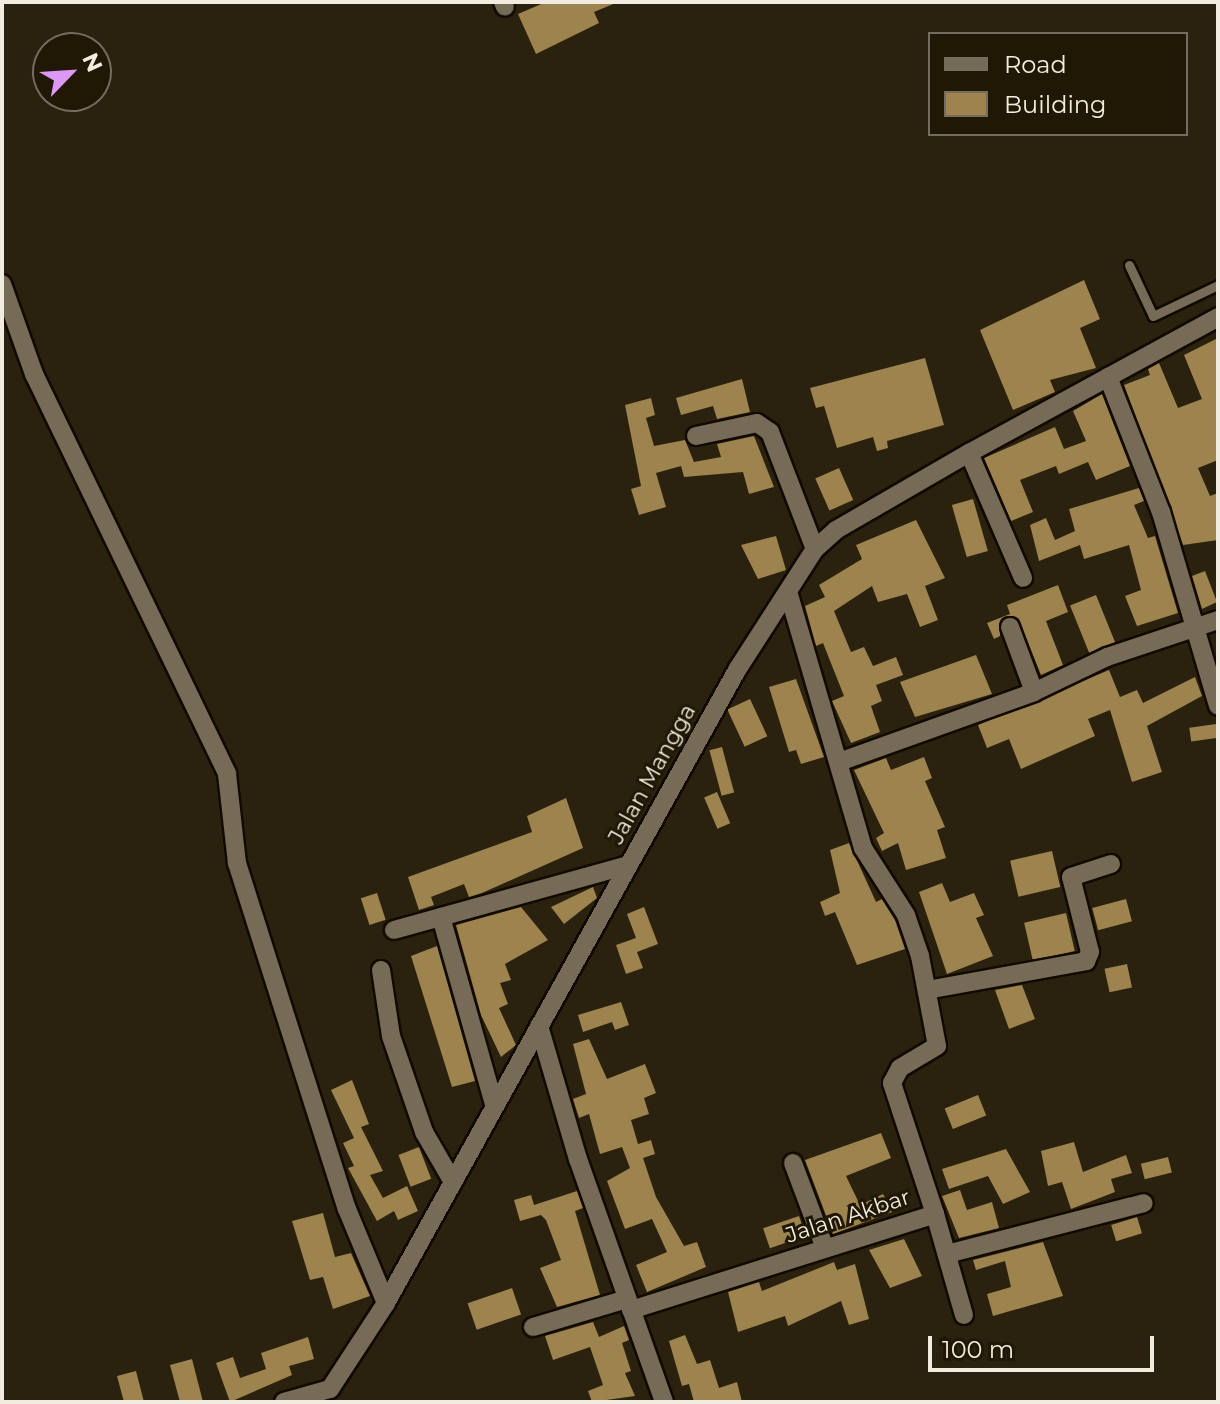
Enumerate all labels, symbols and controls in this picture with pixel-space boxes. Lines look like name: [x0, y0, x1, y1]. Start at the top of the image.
north arrow: [32, 32, 112, 112]
legend: [928, 32, 1188, 136]
text: N: [76, 49, 108, 76]
text: Road: [1004, 50, 1067, 79]
text: Building: [1004, 90, 1107, 119]
street label: Jalan Mangga: [603, 700, 701, 848]
street label: Jalan Akbar: [783, 1183, 913, 1249]
scale bar: [932, 1320, 1158, 1370]
text: 100 m: [942, 1335, 1014, 1364]

